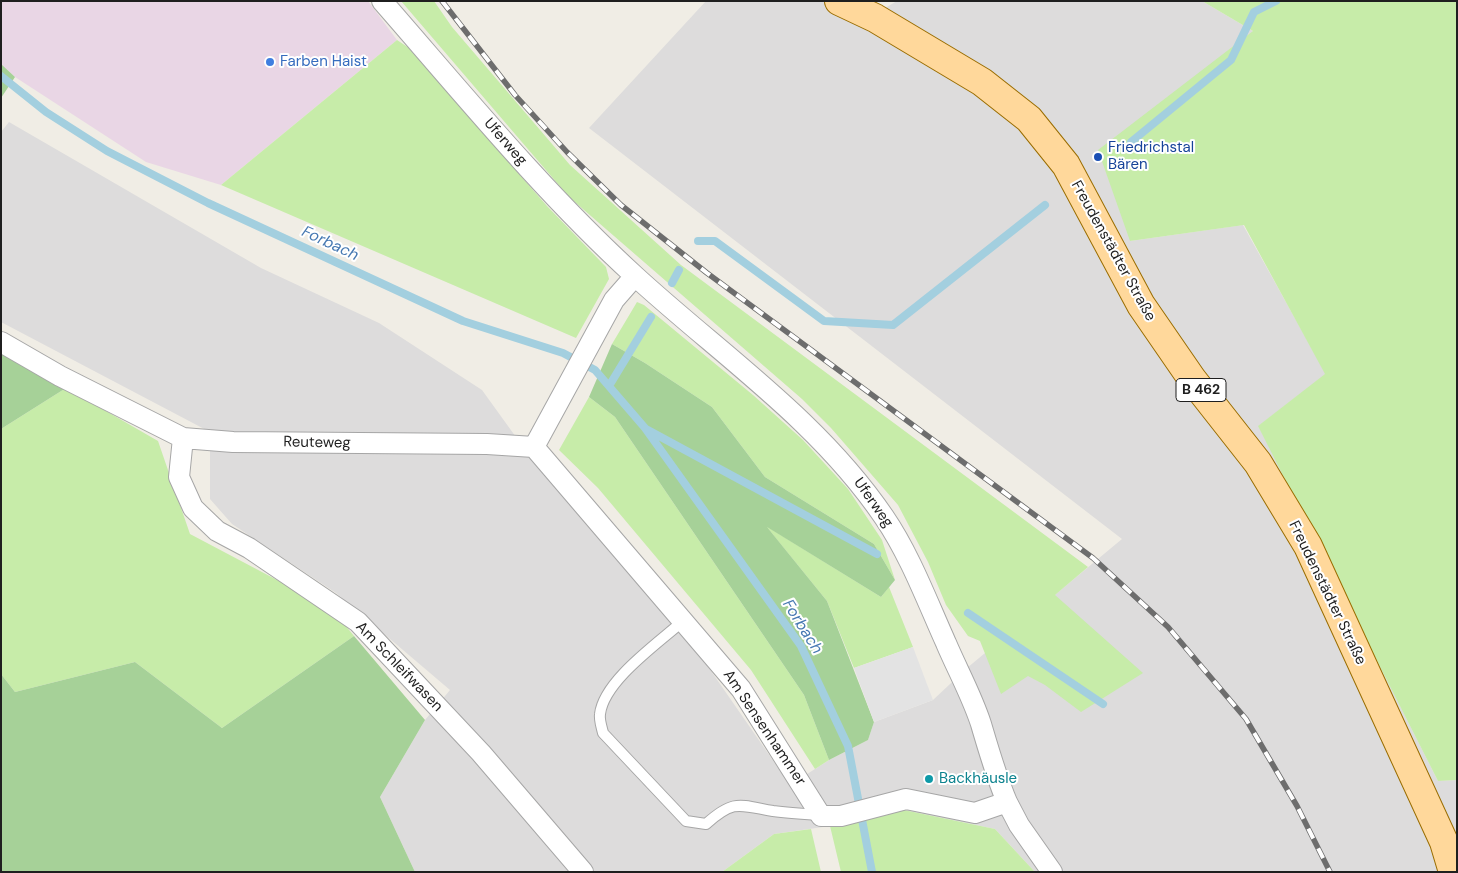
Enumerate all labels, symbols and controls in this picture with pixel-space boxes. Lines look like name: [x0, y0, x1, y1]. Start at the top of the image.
place label: Farben Haist: [280, 53, 367, 71]
marker: Farben Haist: [264, 56, 276, 68]
street label: Uferweg: [480, 115, 530, 169]
place label: Friedrichstal Bären: [1108, 139, 1194, 174]
marker: Friedrichstal Bären: [1092, 151, 1104, 163]
street label: Freudenstädter Straße: [1067, 178, 1159, 324]
water label: Forbach: [298, 222, 362, 266]
road number: B 462: [1176, 378, 1226, 402]
street label: Reuteweg: [283, 433, 351, 453]
street label: Uferweg: [849, 475, 897, 531]
street label: Freudenstädter Straße: [1284, 518, 1370, 668]
water label: Forbach: [778, 596, 826, 658]
street label: Am Schleifwasen: [352, 618, 446, 716]
street label: Am Sensenhammer: [719, 667, 809, 789]
place label: Backhäusle: [939, 770, 1017, 788]
marker: Backhäusle: [923, 773, 935, 785]

